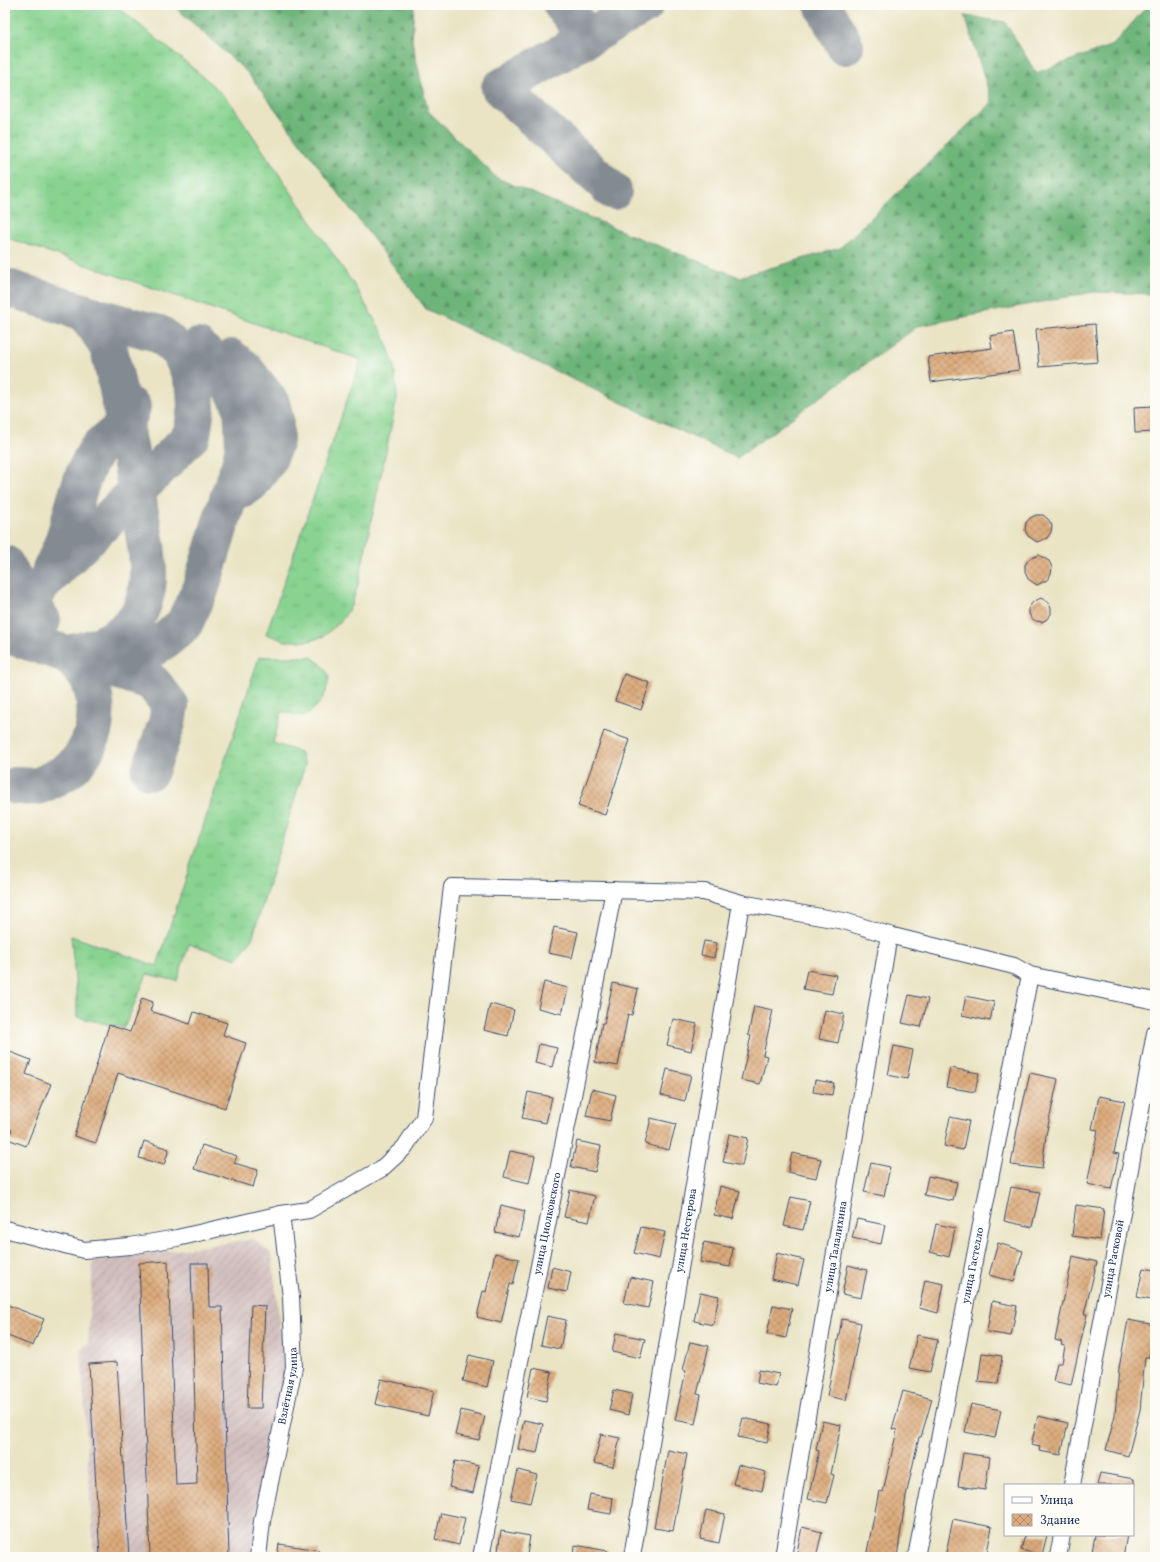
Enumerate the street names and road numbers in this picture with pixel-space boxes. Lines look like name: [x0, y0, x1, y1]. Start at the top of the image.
street label: улица Циолковского: [530, 1171, 565, 1276]
street label: улица Нестерова: [672, 1187, 701, 1274]
street label: улица Талалихина: [821, 1199, 851, 1293]
street label: улица Расковой: [1099, 1218, 1128, 1299]
street label: улица Гастелло: [958, 1226, 988, 1305]
street label: Взлётная улица: [275, 1346, 302, 1426]

